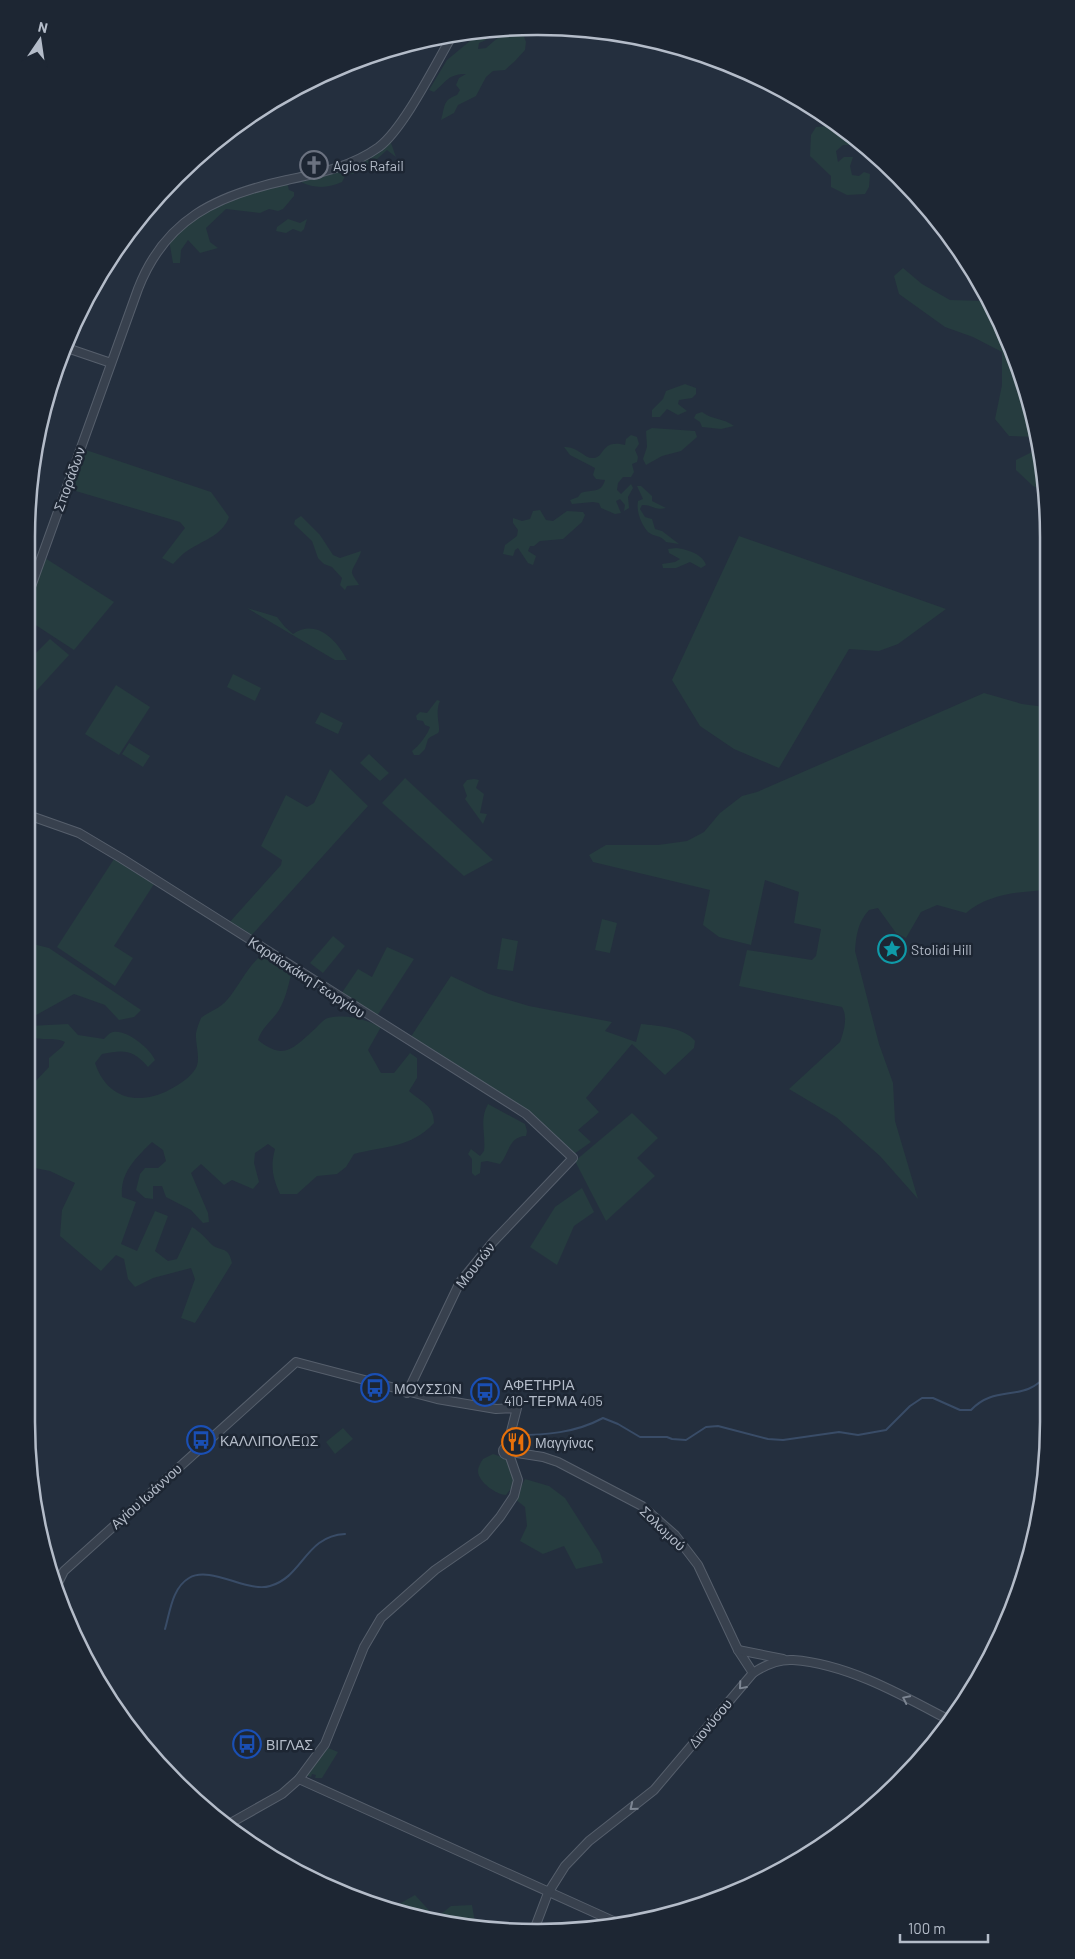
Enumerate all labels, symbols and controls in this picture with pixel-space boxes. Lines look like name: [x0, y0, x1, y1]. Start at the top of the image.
north arrow: [15, 15, 65, 65]
text: N: [37, 18, 49, 36]
church icon: Agios Rafail: [299, 150, 329, 180]
place label: Agios Rafail: [333, 157, 404, 174]
street label: Σποράδων: [50, 444, 88, 514]
street label: Καραϊσκάκη Γεωργίου: [245, 933, 369, 1021]
place icon: Stolidi Hill: [877, 934, 907, 964]
place label: Stolidi Hill: [911, 941, 972, 958]
street label: Μουσών: [452, 1239, 498, 1291]
bus stop icon: ΜΟΥΣΣΩΝ: [360, 1373, 390, 1403]
place label: ΑΦΕΤΗΡΙΑ 410-ΤΕΡΜΑ 405: [504, 1376, 603, 1409]
bus stop icon: ΑΦΕΤΗΡΙΑ 410-ΤΕΡΜΑ 405: [470, 1377, 500, 1407]
place label: ΜΟΥΣΣΩΝ: [394, 1380, 462, 1397]
bus stop icon: ΚΑΛΛΙΠΟΛΕΩΣ: [186, 1425, 216, 1455]
restaurant icon: Μαγγίνας: [501, 1427, 531, 1457]
place label: ΚΑΛΛΙΠΟΛΕΩΣ: [220, 1432, 319, 1449]
place label: Μαγγίνας: [535, 1434, 594, 1451]
street label: Αγίου Ιωάννου: [107, 1460, 185, 1532]
street label: Σολωμού: [637, 1502, 689, 1554]
one-way arrow: [738, 1681, 747, 1690]
one-way arrow: [902, 1694, 911, 1705]
street label: Διονύσου: [685, 1695, 735, 1751]
bus stop icon: ΒΙΓΛΑΣ: [232, 1729, 262, 1759]
place label: ΒΙΓΛΑΣ: [266, 1736, 313, 1753]
one-way arrow: [630, 1801, 639, 1809]
scale bar: [900, 1912, 988, 1944]
text: 100 m: [908, 1919, 946, 1937]

